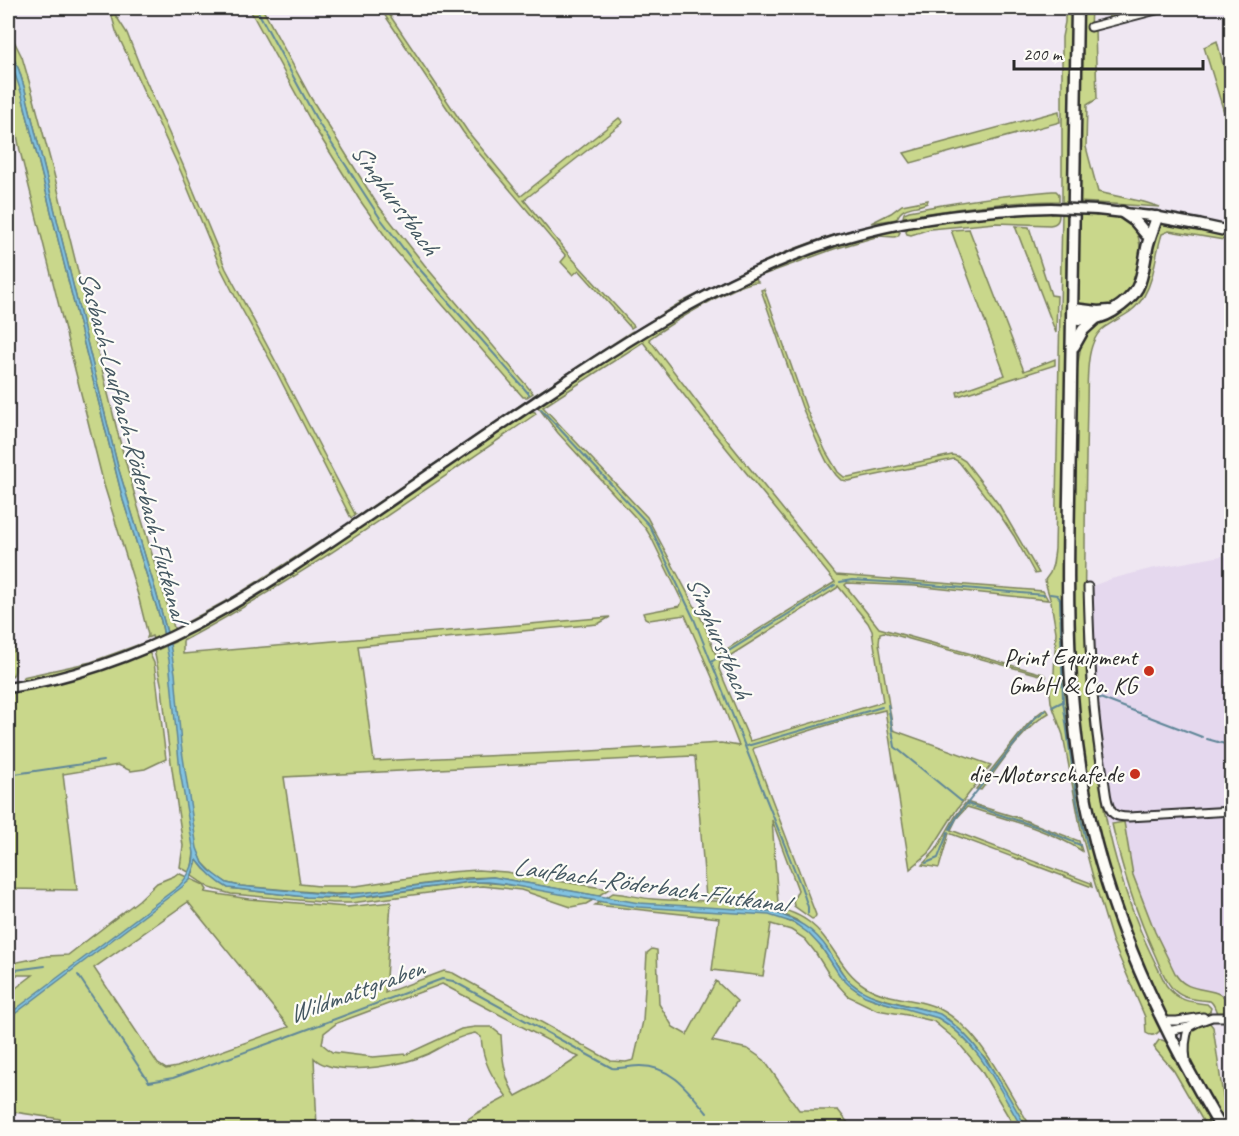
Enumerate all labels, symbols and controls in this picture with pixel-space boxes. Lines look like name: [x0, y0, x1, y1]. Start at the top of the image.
scale bar: [1014, 33, 1203, 71]
text: 200 m: [1023, 43, 1064, 65]
water label: Singhurstbach: [343, 137, 448, 263]
water label: Sasbach-Laufbach-Röderbach-Flutkanal: [70, 267, 198, 632]
water label: Singhurstbach: [678, 571, 760, 705]
place label: Print Equipment GmbH & Co. KG: [1004, 642, 1139, 700]
marker: Print Equipment GmbH & Co. KG: [1142, 664, 1156, 678]
place label: die-Motorschafe.de: [968, 759, 1125, 789]
marker: die-Motorschafe.de: [1128, 767, 1142, 781]
water label: Laufbach-Röderbach-Flutkanal: [511, 849, 797, 922]
water label: Wildmattgraben: [284, 950, 430, 1031]

